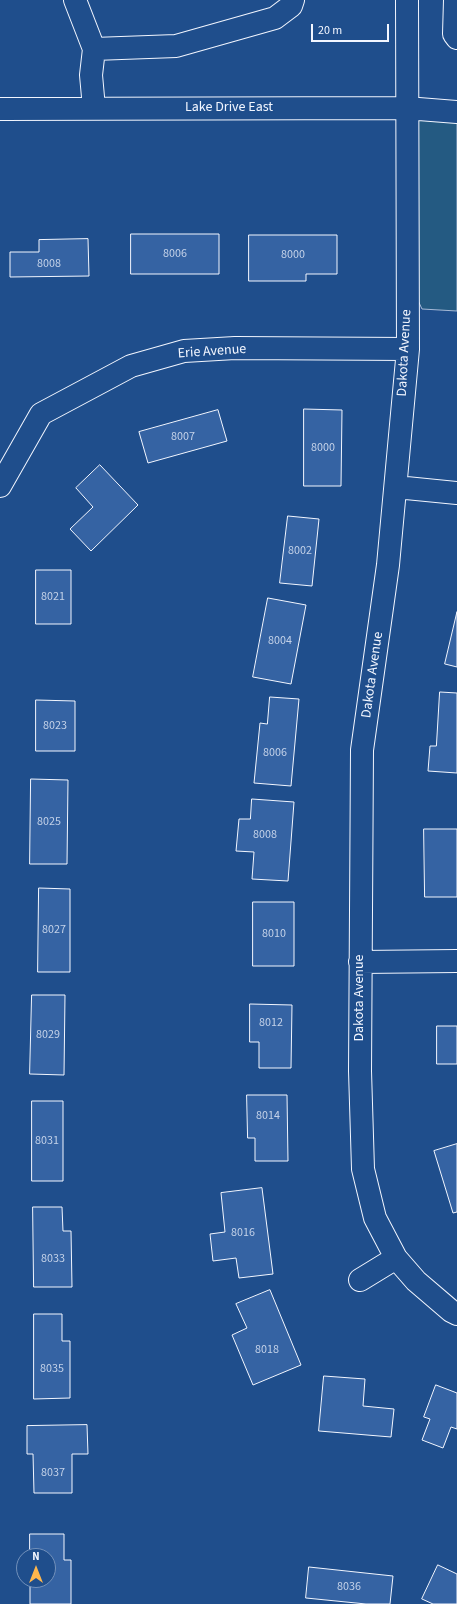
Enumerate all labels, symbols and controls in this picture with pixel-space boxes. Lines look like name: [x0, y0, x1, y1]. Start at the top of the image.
scale bar: [313, 16, 391, 42]
text: 20 m: [318, 22, 342, 39]
street label: Lake Drive East: [185, 100, 273, 116]
house number: 8006: [163, 247, 187, 261]
house number: 8000: [281, 248, 305, 262]
house number: 8008: [37, 257, 61, 271]
street label: Dakota Avenue: [394, 309, 416, 397]
street label: Erie Avenue: [177, 341, 247, 363]
house number: 8007: [171, 430, 195, 444]
house number: 8000: [311, 441, 335, 455]
house number: 8002: [288, 544, 312, 558]
house number: 8021: [41, 590, 65, 604]
street label: Dakota Avenue: [359, 631, 387, 719]
house number: 8004: [268, 634, 292, 648]
house number: 8023: [43, 719, 67, 733]
house number: 8006: [263, 746, 287, 760]
house number: 8025: [37, 815, 61, 829]
house number: 8008: [253, 828, 277, 842]
house number: 8027: [42, 923, 66, 937]
house number: 8010: [262, 927, 286, 941]
street label: Dakota Avenue: [352, 954, 368, 1042]
house number: 8012: [259, 1016, 283, 1030]
house number: 8029: [36, 1028, 60, 1042]
house number: 8014: [256, 1109, 280, 1123]
house number: 8031: [35, 1134, 59, 1148]
house number: 8016: [231, 1226, 255, 1240]
house number: 8033: [41, 1252, 65, 1266]
house number: 8018: [255, 1343, 279, 1357]
house number: 8035: [40, 1362, 64, 1376]
house number: 8037: [41, 1466, 65, 1480]
north arrow: [16, 1548, 56, 1588]
text: N: [32, 1549, 40, 1564]
house number: 8036: [337, 1580, 361, 1594]

